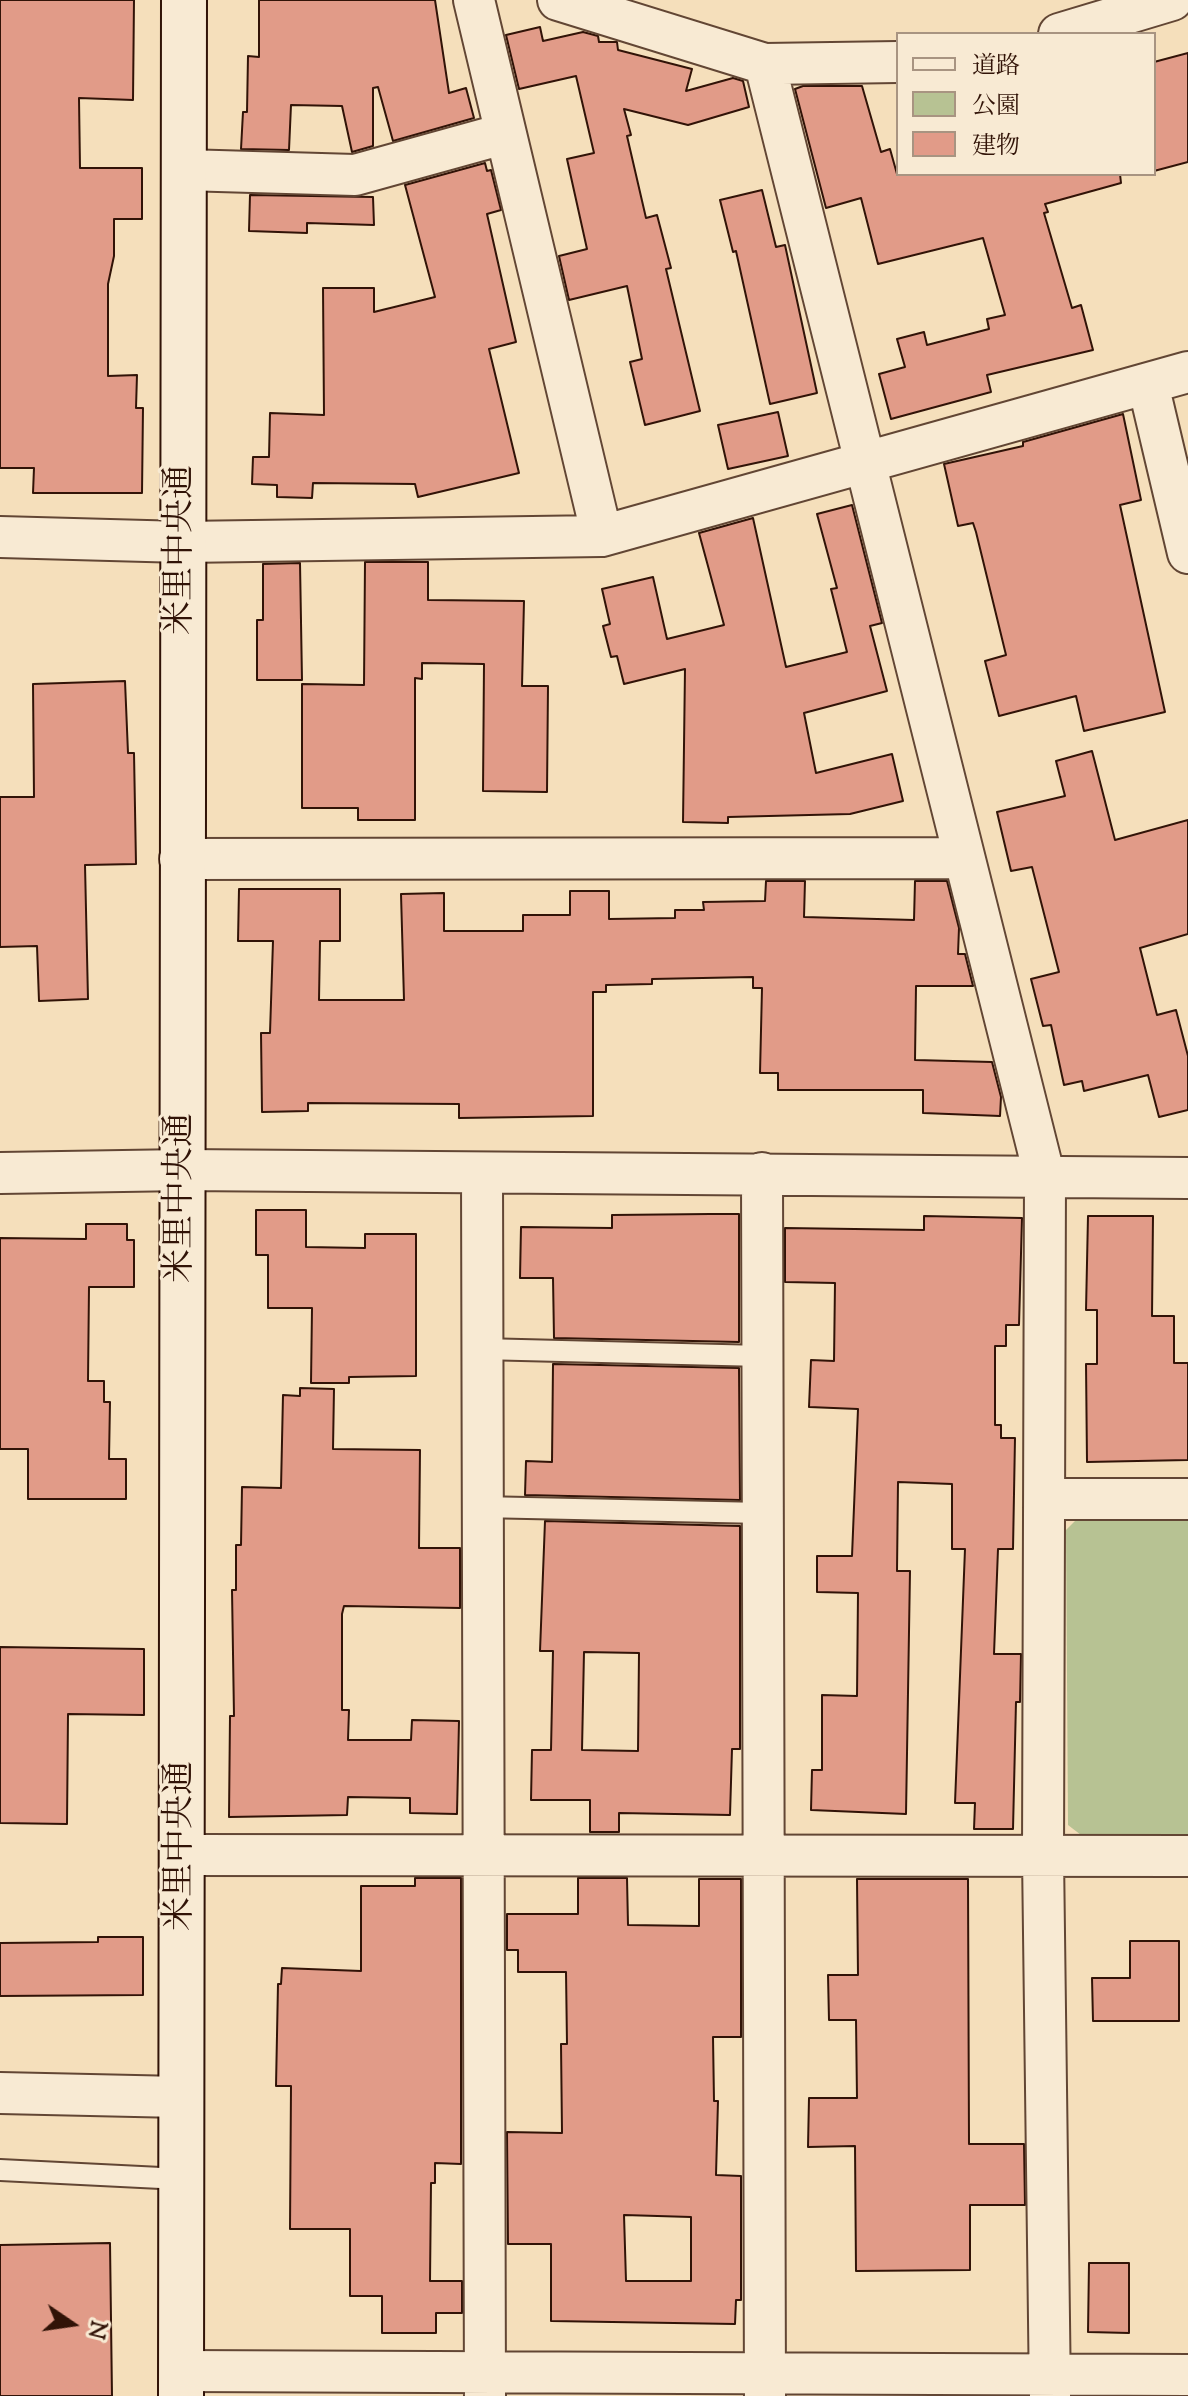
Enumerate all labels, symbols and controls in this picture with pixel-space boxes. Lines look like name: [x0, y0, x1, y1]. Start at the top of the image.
legend: [896, 32, 1156, 176]
text: 道路: [972, 50, 1020, 84]
text: 公園: [972, 90, 1020, 124]
text: 建物: [972, 130, 1020, 164]
street label: 米里中央通: [163, 465, 203, 635]
street label: 米里中央通: [163, 1113, 203, 1283]
street label: 米里中央通: [163, 1761, 203, 1931]
north arrow: [32, 2284, 112, 2364]
text: N: [78, 2317, 113, 2342]

